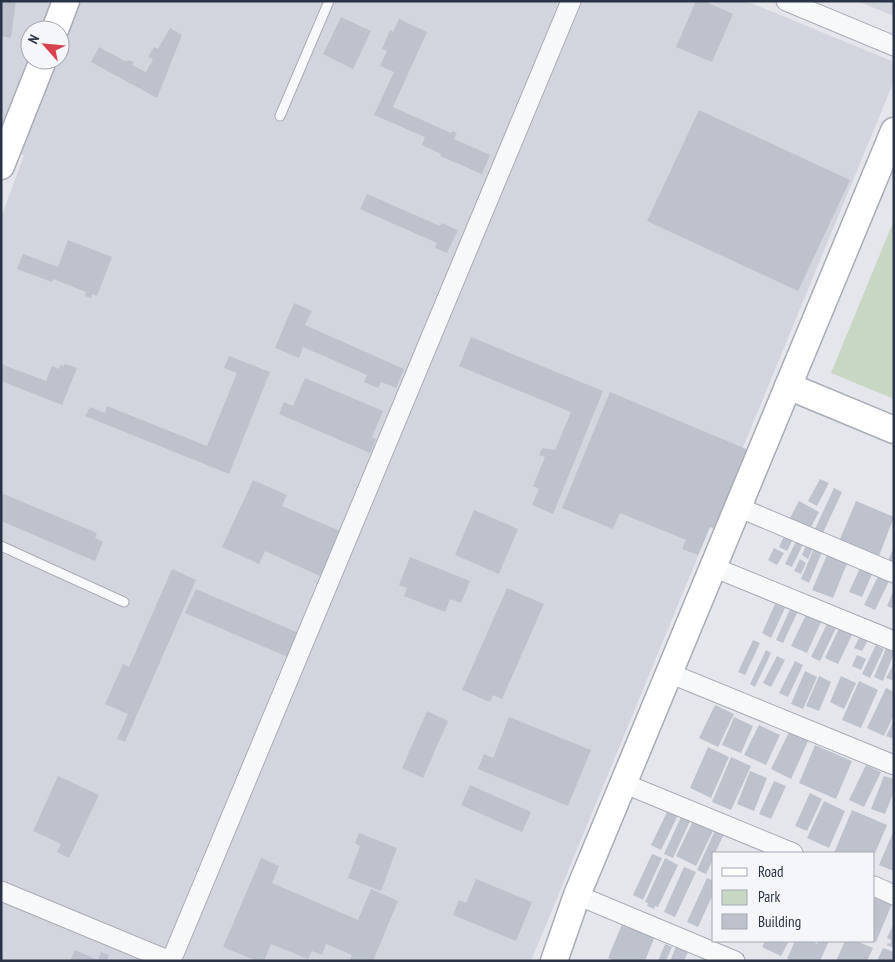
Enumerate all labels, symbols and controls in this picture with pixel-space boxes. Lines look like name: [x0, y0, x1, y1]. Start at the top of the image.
north arrow: [20, 20, 70, 70]
text: N: [24, 32, 43, 47]
legend: [712, 852, 875, 942]
text: Road: [758, 862, 784, 881]
text: Park: [758, 887, 780, 906]
text: Building: [758, 912, 801, 931]

